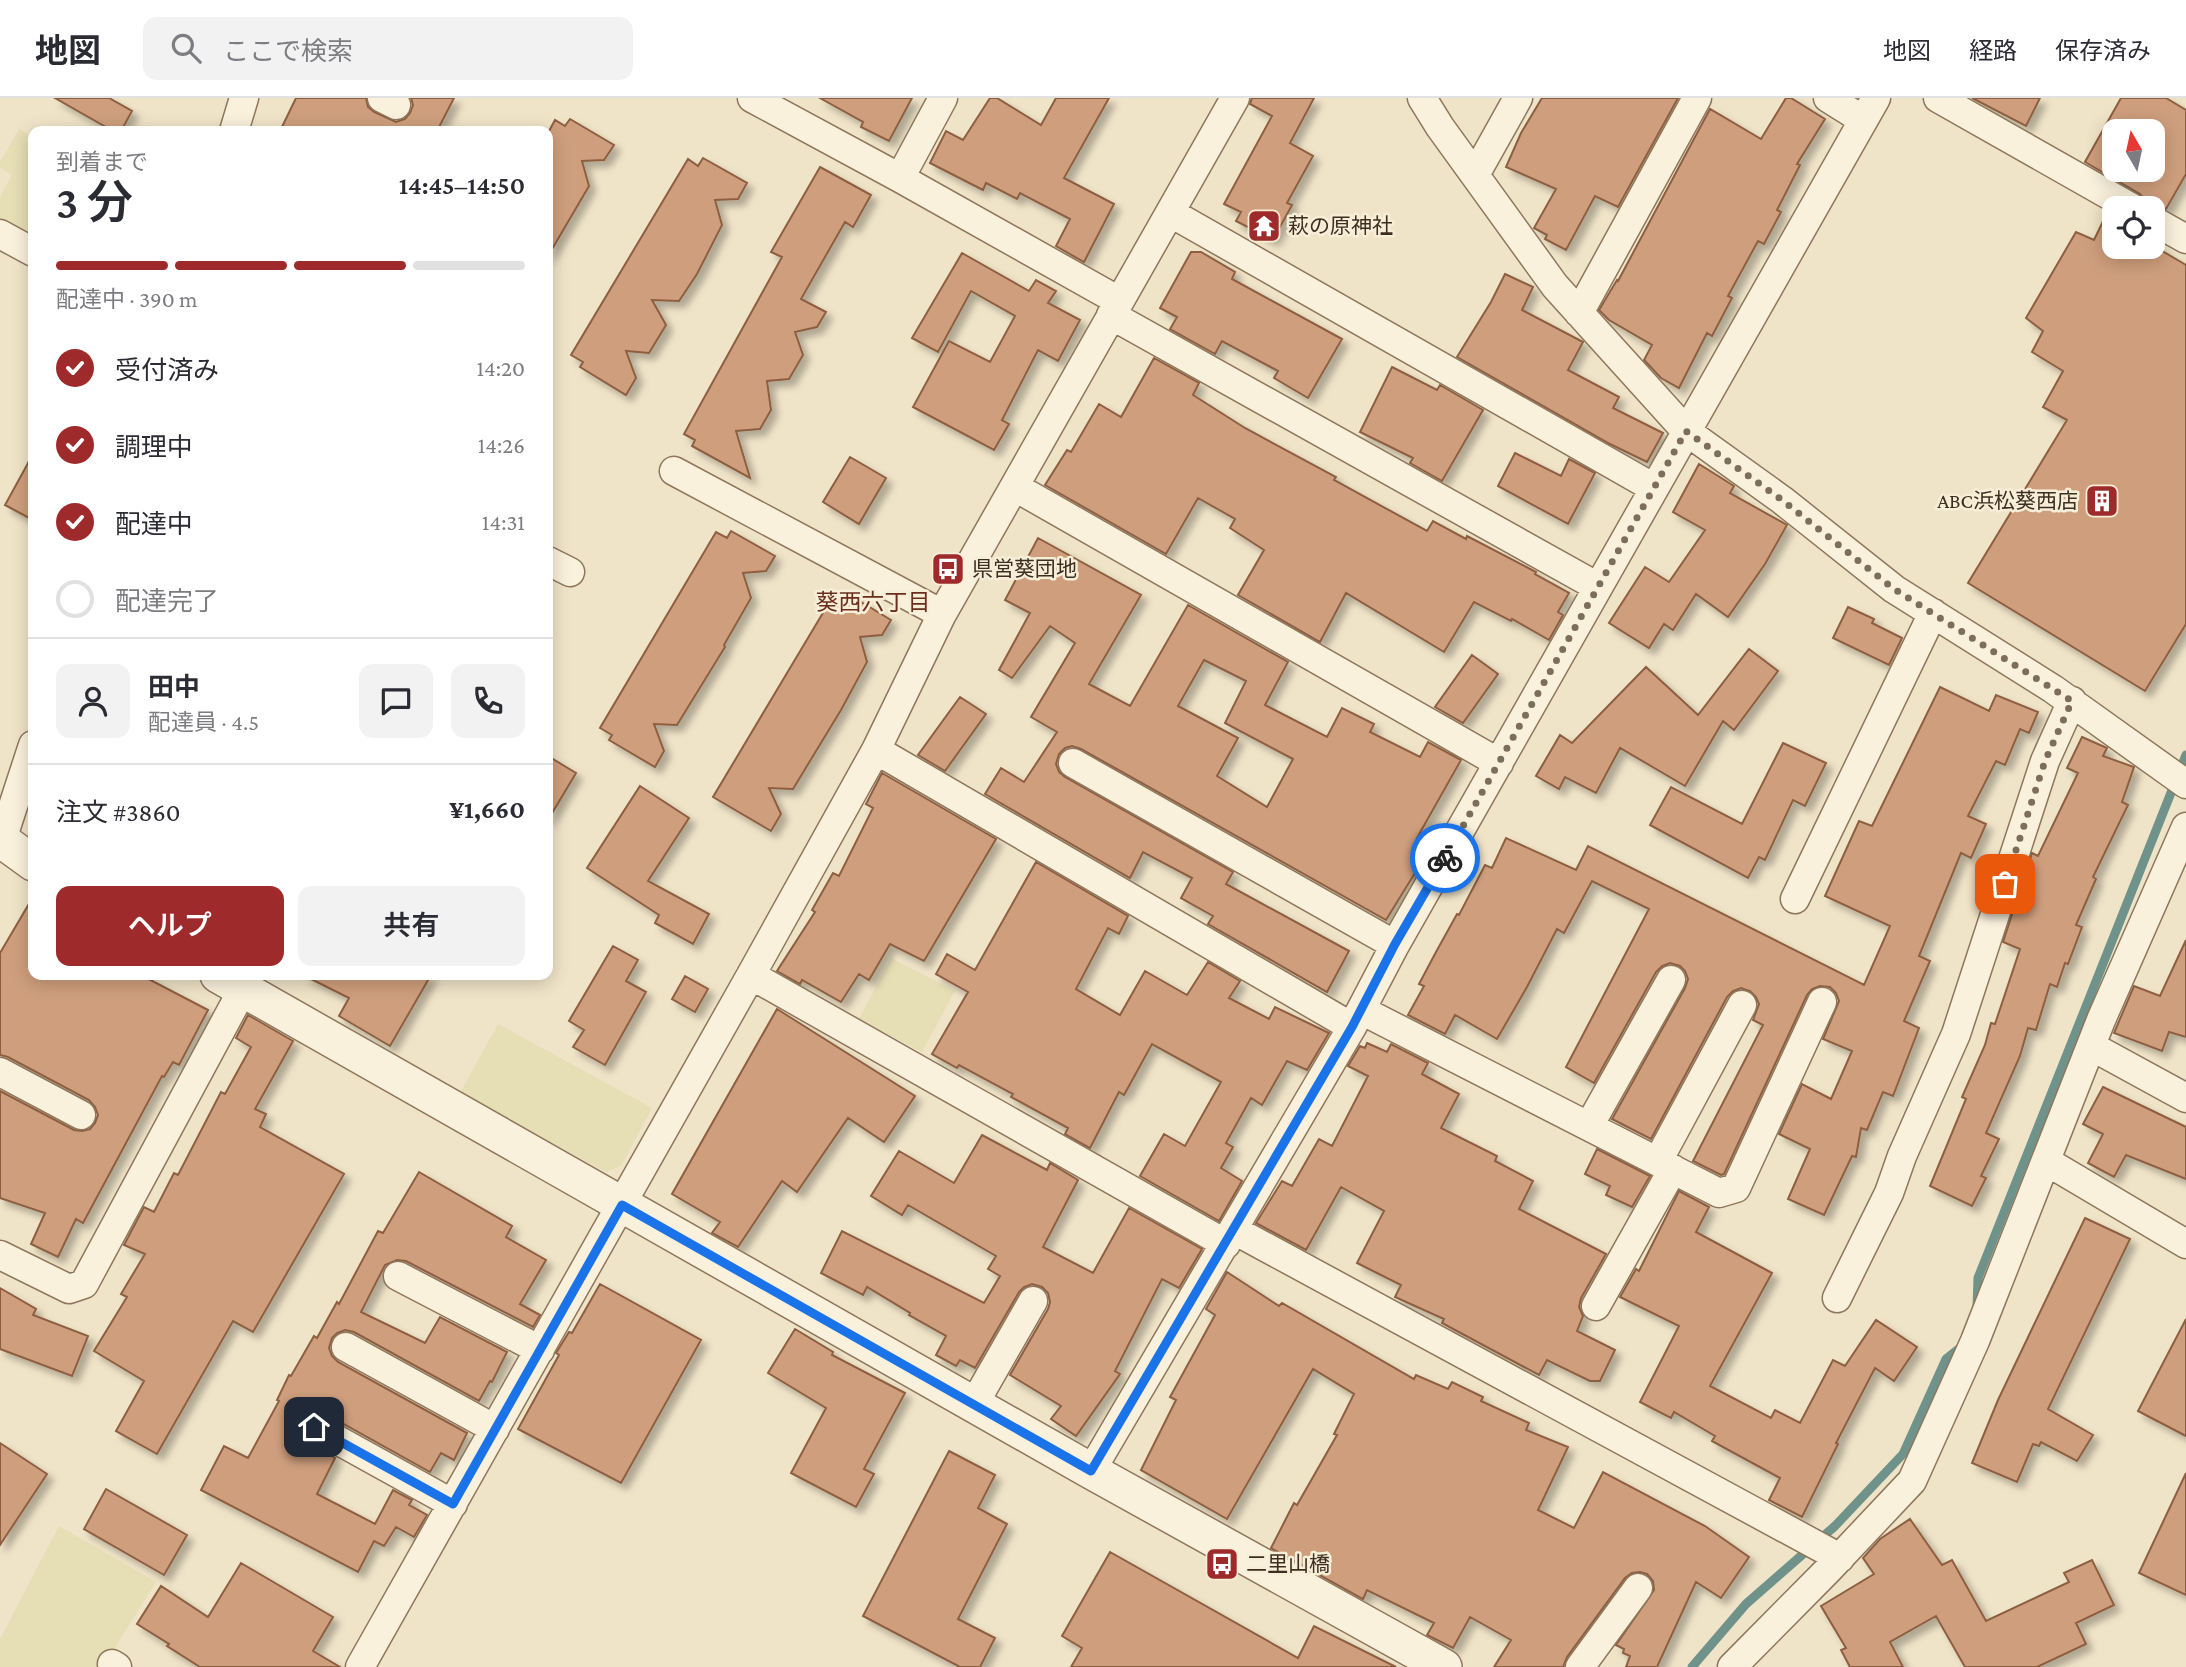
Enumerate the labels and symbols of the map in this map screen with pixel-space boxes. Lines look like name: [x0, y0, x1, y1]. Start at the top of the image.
north arrow: [2102, 119, 2165, 182]
temple icon: 萩の原神社: [1245, 207, 1283, 245]
place label: 萩の原神社: [1288, 214, 1393, 238]
building icon: ABC浜松葵西店: [2083, 482, 2121, 520]
place label: ABC浜松葵西店: [1937, 489, 2078, 513]
bus stop icon: 県営葵団地: [929, 550, 967, 588]
place label: 県営葵団地: [972, 557, 1077, 581]
district label: 葵西六丁目: [816, 589, 931, 615]
courier: [1410, 823, 1480, 893]
pin: [1975, 854, 2035, 914]
pin: [284, 1397, 344, 1457]
bus stop icon: 二里山橋: [1203, 1545, 1241, 1583]
place label: 二里山橋: [1246, 1552, 1330, 1576]

